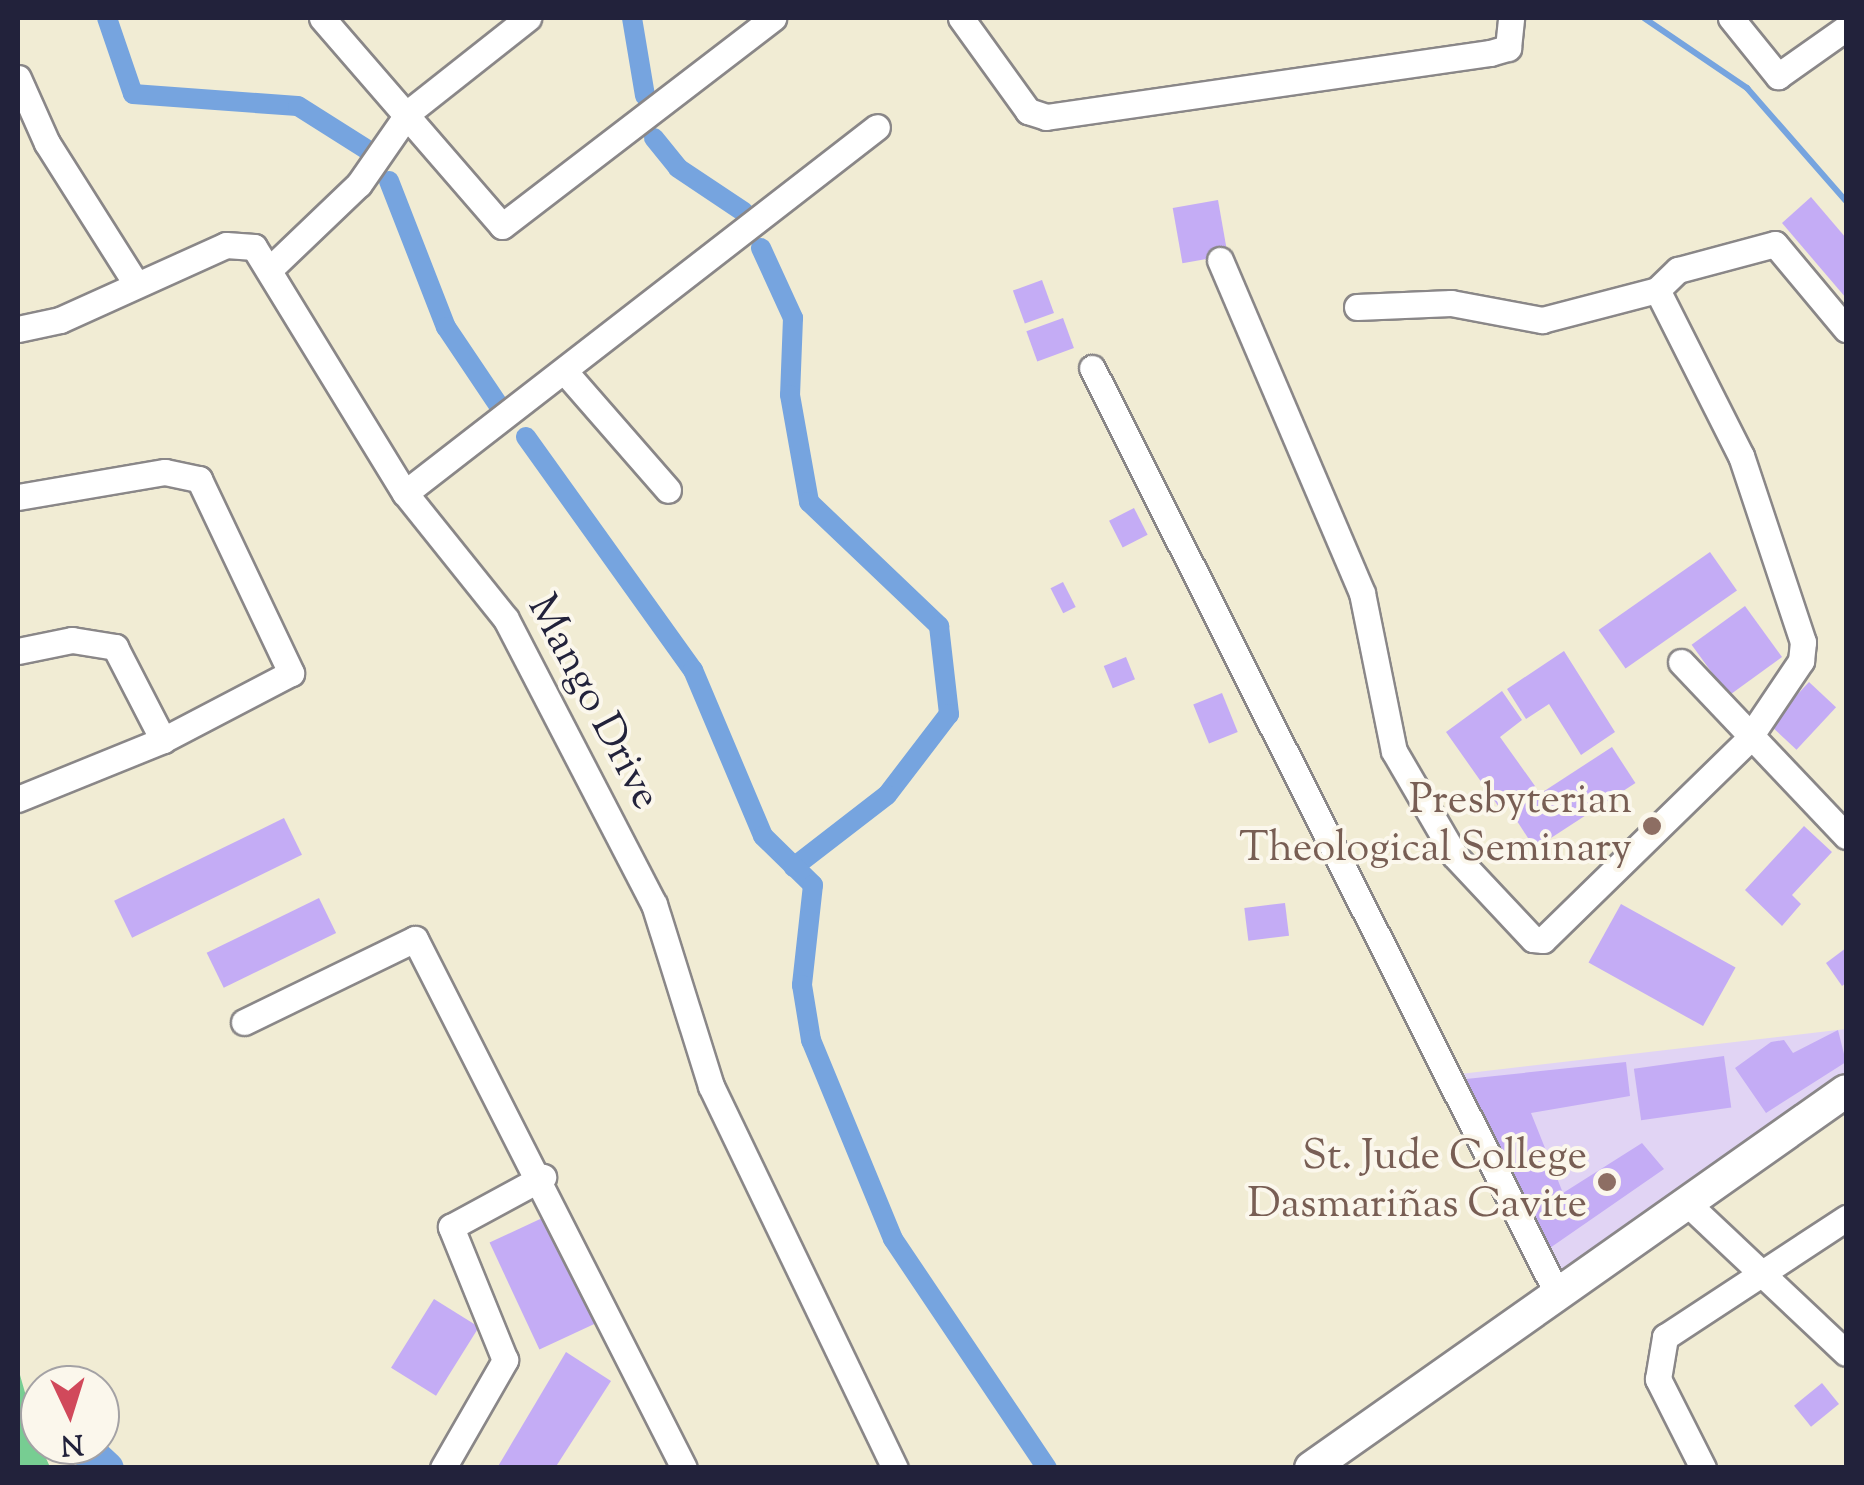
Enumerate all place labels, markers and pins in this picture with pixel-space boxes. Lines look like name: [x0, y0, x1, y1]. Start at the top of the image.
place label: Presbyterian Theological Seminary: [1239, 777, 1632, 876]
marker: Presbyterian Theological Seminary: [1641, 815, 1663, 837]
place label: St. Jude College Dasmariñas Cavite: [1247, 1133, 1587, 1232]
marker: St. Jude College Dasmariñas Cavite: [1596, 1171, 1618, 1193]

